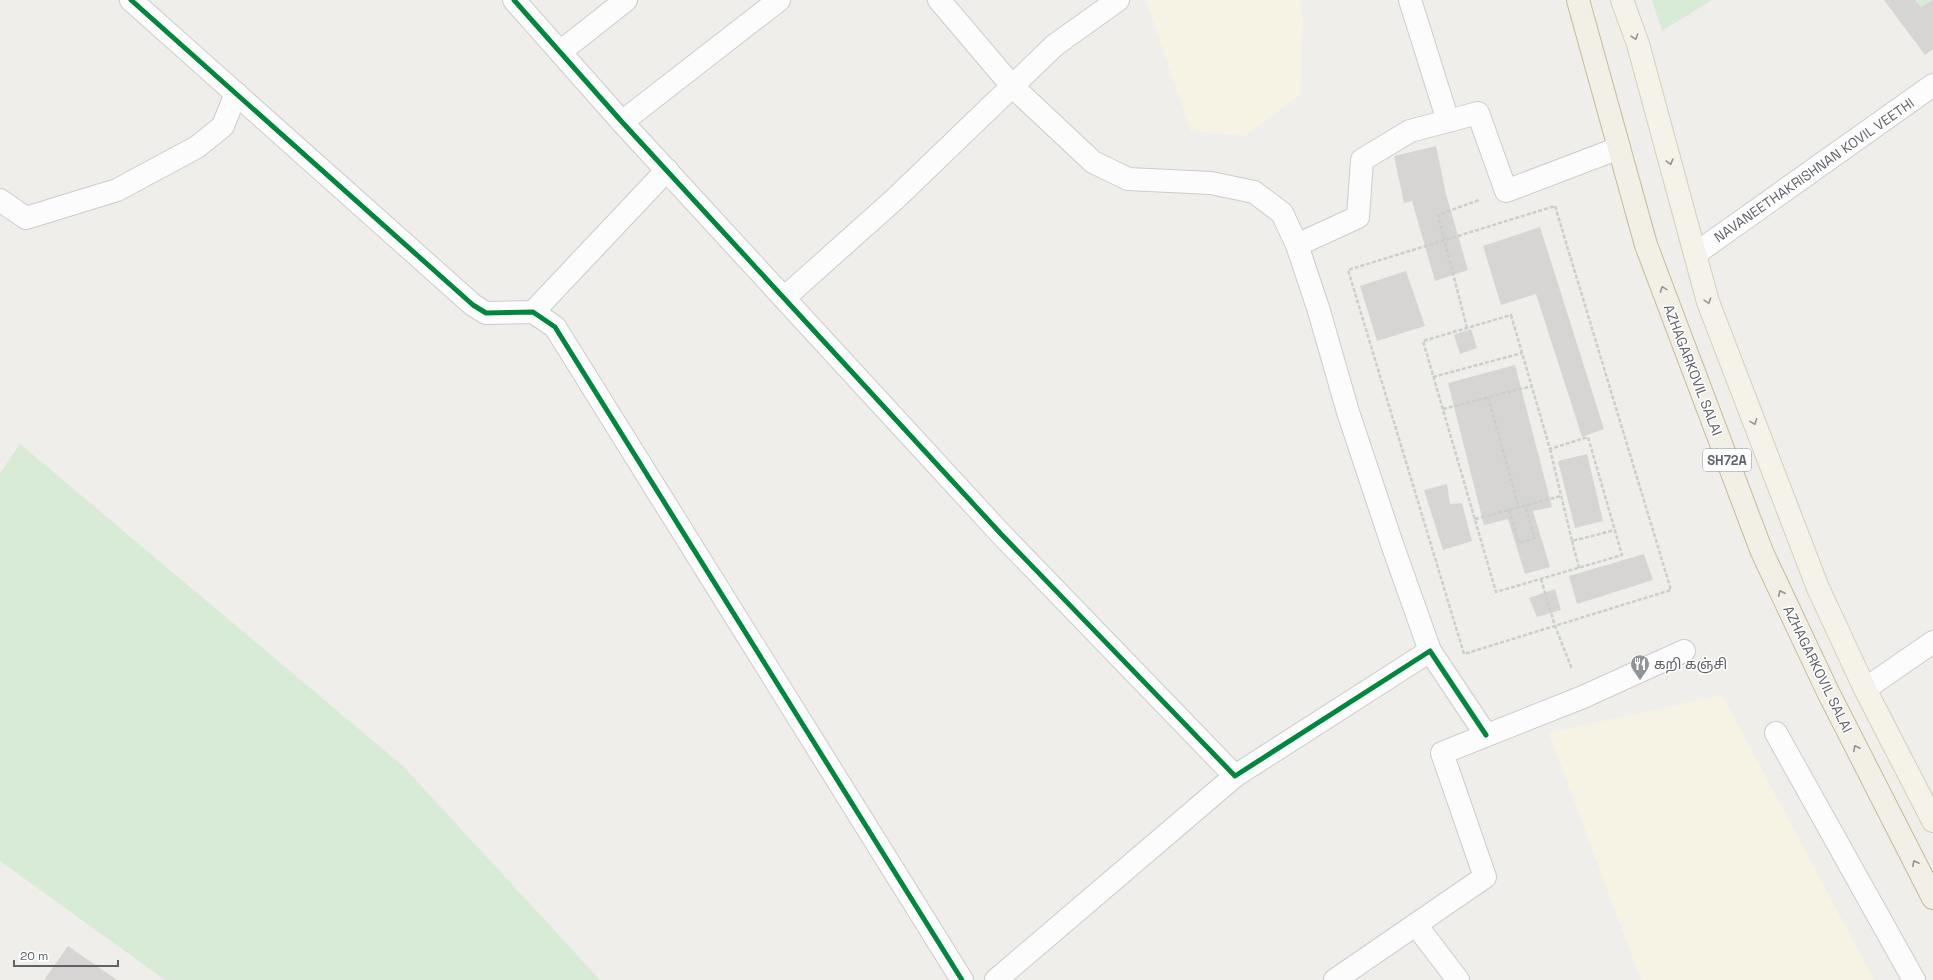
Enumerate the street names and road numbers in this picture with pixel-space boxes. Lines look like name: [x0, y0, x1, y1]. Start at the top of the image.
street label: NAVANEETHAKRISHNAN KOVIL VEETHI: [1710, 94, 1918, 246]
street label: AZHAGARKOVIL SALAI: [1660, 302, 1726, 438]
road number: SH72A: [1703, 449, 1751, 471]
street label: AZHAGARKOVIL SALAI: [1779, 603, 1857, 735]

